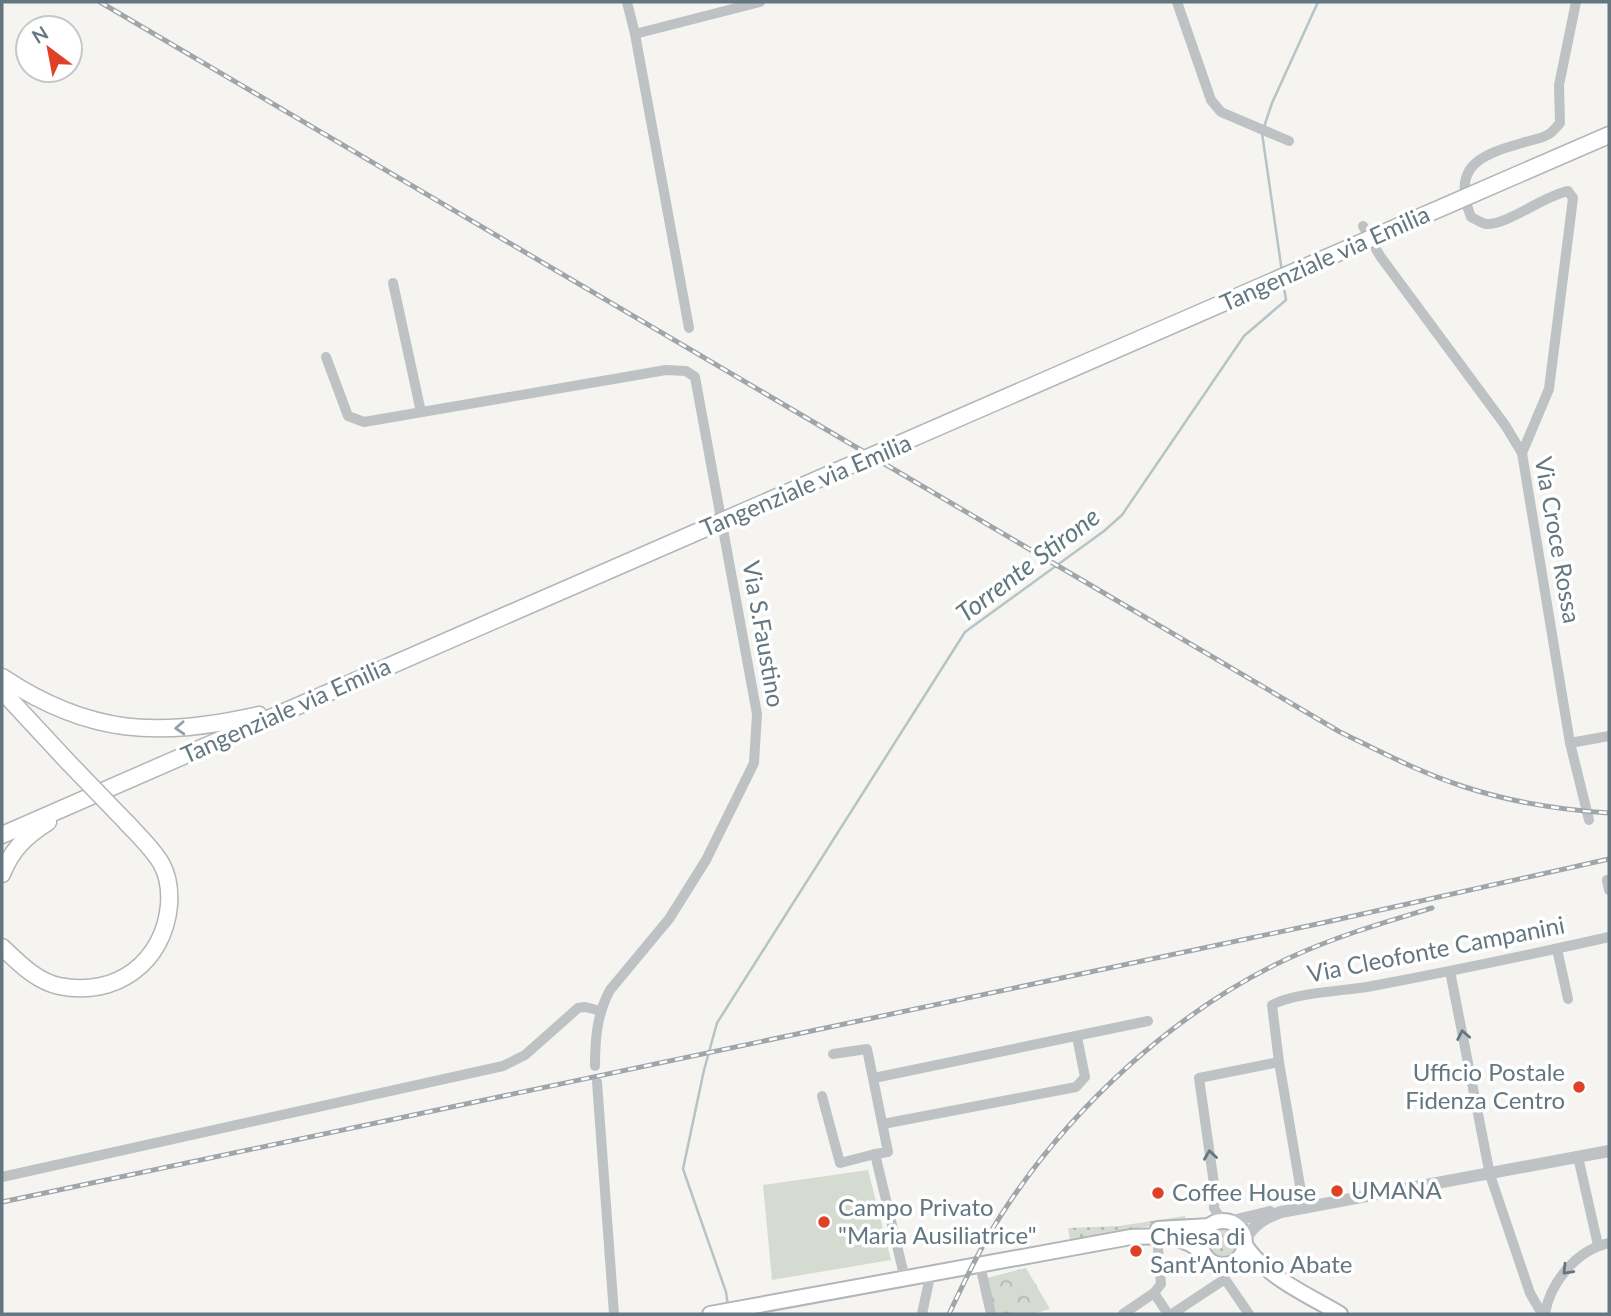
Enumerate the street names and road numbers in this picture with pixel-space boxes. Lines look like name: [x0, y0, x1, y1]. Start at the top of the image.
street label: Tangenziale via Emilia: [1215, 198, 1434, 317]
street label: Tangenziale via Emilia: [696, 427, 915, 542]
street label: Via Croce Rossa: [1530, 454, 1587, 625]
street label: Via S.Faustino: [737, 558, 792, 709]
street label: Tangenziale via Emilia: [176, 650, 395, 769]
street label: Via Cleofonte Campanini: [1305, 909, 1567, 988]

